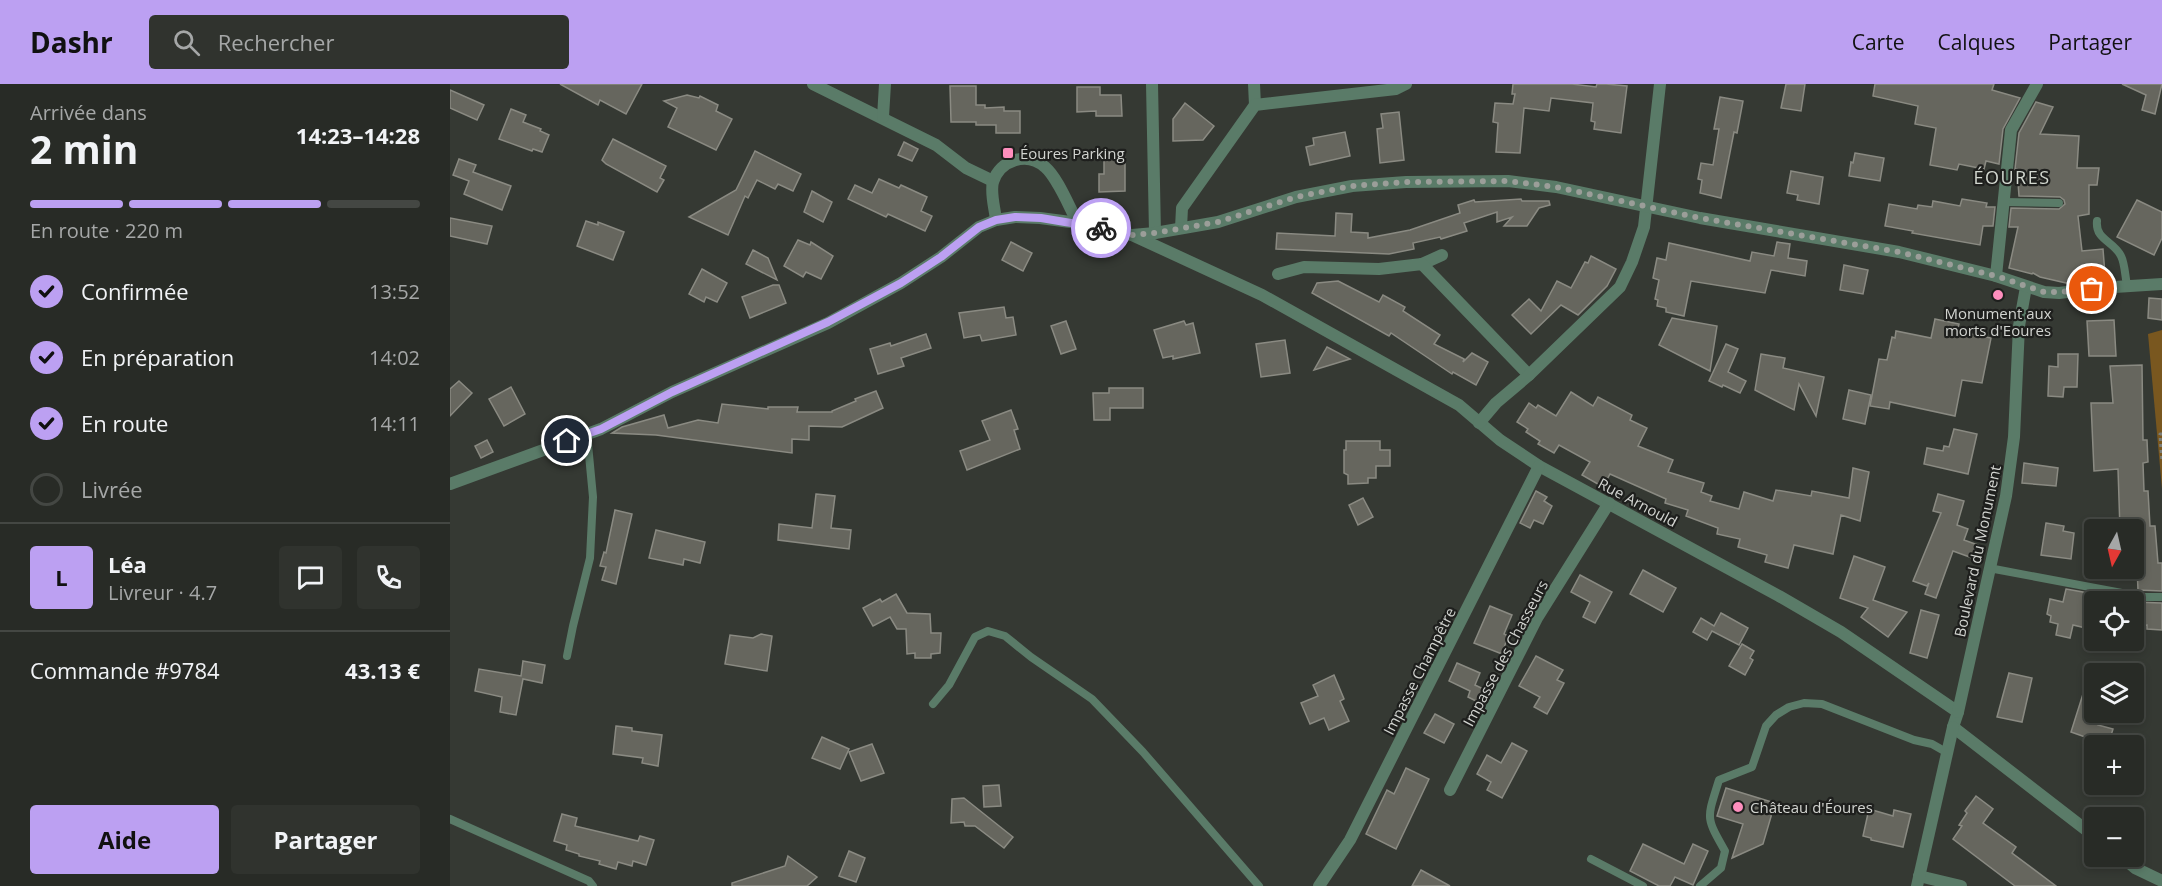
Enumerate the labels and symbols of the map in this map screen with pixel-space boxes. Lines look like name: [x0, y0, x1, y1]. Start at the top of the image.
place label: Éoures Parking: [1020, 143, 1125, 163]
marker: Éoures Parking: [1001, 146, 1015, 160]
district label: ÉOURES: [1973, 165, 2051, 189]
courier: [1071, 198, 1131, 258]
pin: [2066, 263, 2117, 314]
marker: Monument aux morts d'Eoures: [1991, 288, 2005, 302]
place label: Monument aux morts d'Eoures: [1944, 303, 2052, 340]
pin: [541, 415, 592, 466]
street label: Boulevard du Monument: [1949, 463, 2005, 639]
street label: Rue Arnould: [1595, 473, 1681, 531]
north arrow: [2084, 519, 2144, 579]
street label: Impasse des Chasseurs: [1458, 576, 1552, 730]
street label: Impasse Champêtre: [1378, 604, 1460, 738]
place label: Château d'Éoures: [1750, 797, 1873, 817]
marker: Château d'Éoures: [1731, 800, 1745, 814]

